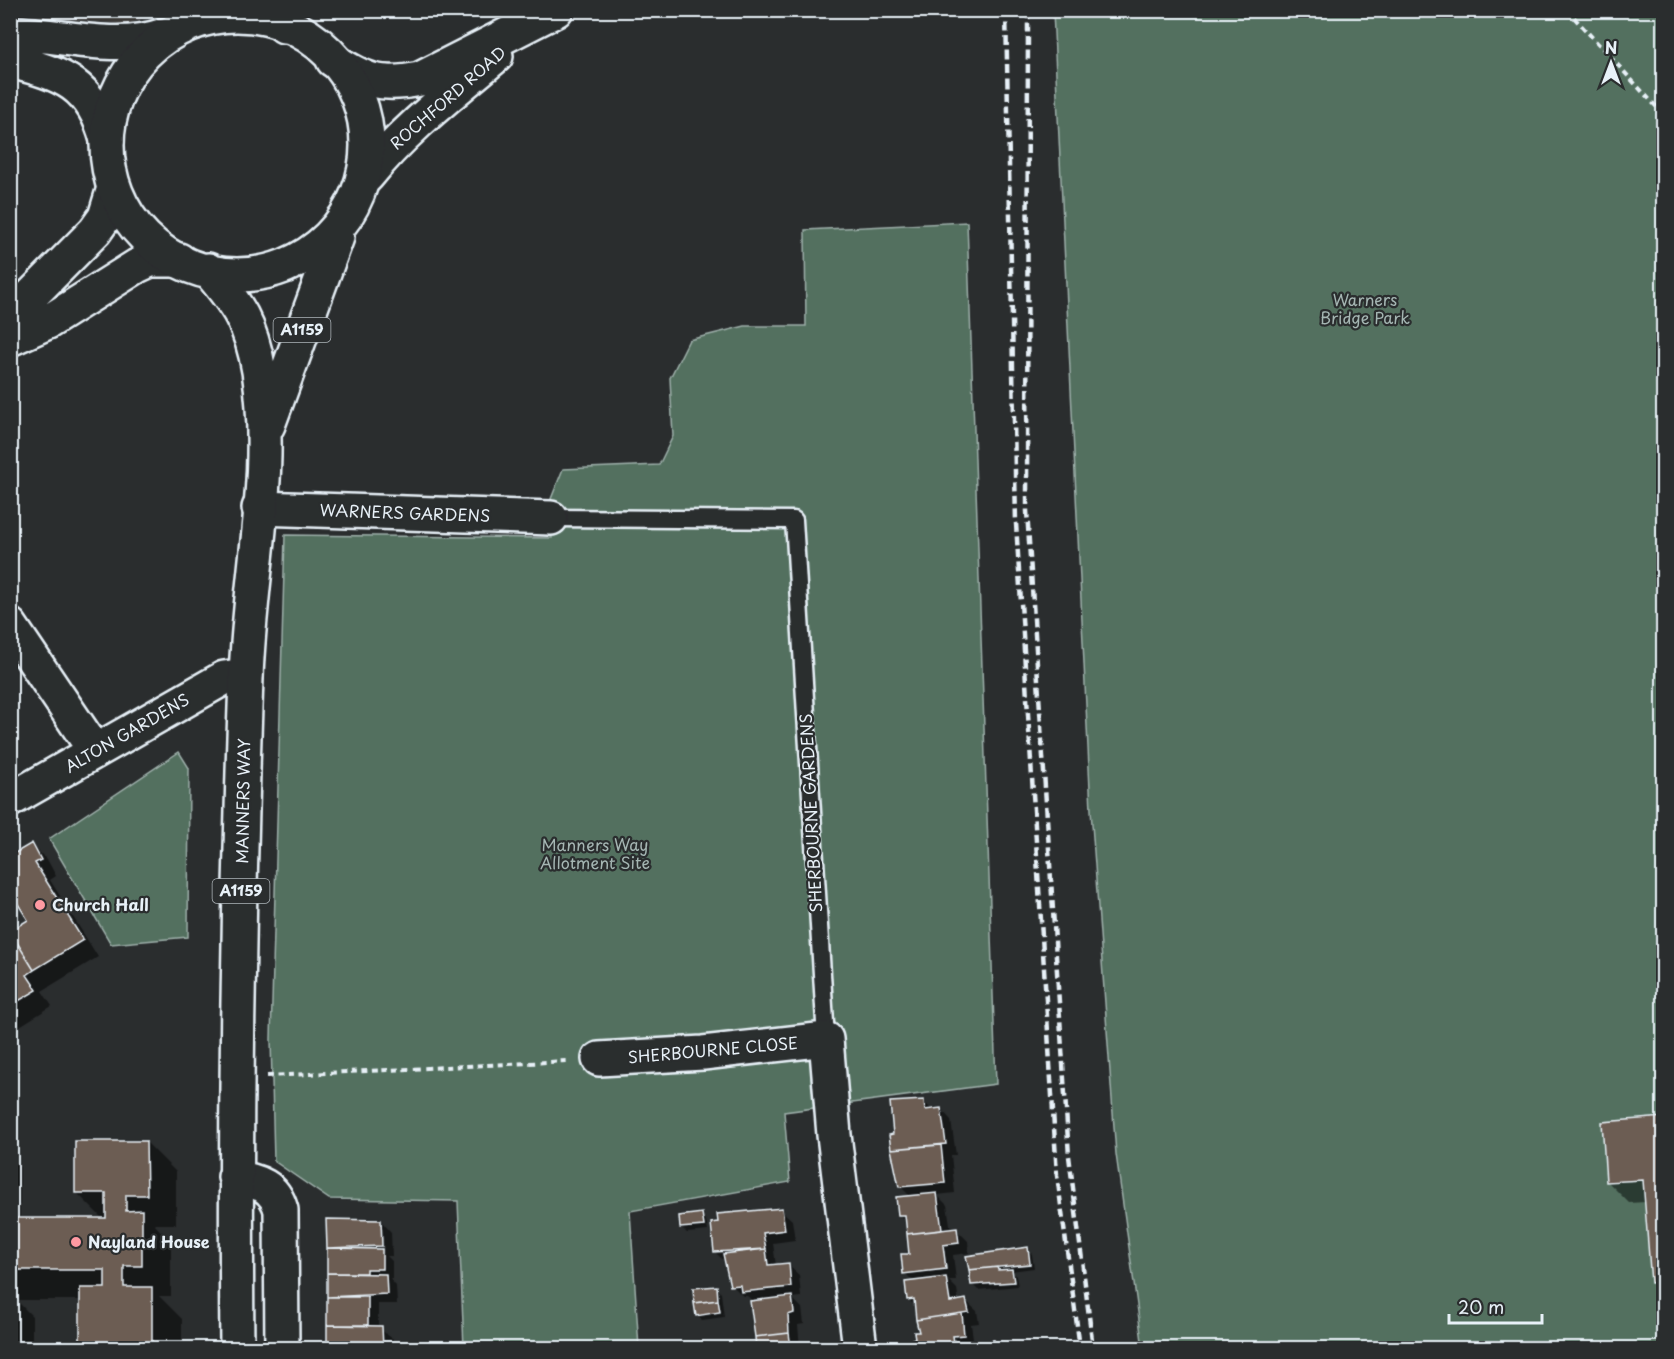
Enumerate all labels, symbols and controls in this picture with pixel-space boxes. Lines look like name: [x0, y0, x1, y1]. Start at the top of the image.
north arrow: [1581, 33, 1641, 93]
text: N: [1605, 35, 1617, 59]
street label: ROCHFORD ROAD: [384, 40, 511, 154]
park label: Warners Bridge Park: [1320, 287, 1410, 329]
road number: A1159: [274, 318, 330, 342]
street label: WARNERS GARDENS: [319, 497, 491, 527]
street label: ALTON GARDENS: [60, 687, 193, 778]
street label: SHERBOURNE GARDENS: [793, 713, 827, 913]
street label: MANNERS WAY: [229, 738, 255, 864]
park label: Manners Way Allotment Site: [540, 832, 650, 874]
road number: A1159: [212, 879, 270, 903]
place label: Church Hall: [52, 892, 149, 916]
marker: Church Hall: [33, 898, 47, 912]
street label: SHERBOURNE CLOSE: [627, 1030, 799, 1068]
place label: Nayland House: [88, 1229, 210, 1253]
marker: Nayland House: [69, 1235, 83, 1249]
scale bar: [1449, 1287, 1542, 1325]
text: 20 m: [1458, 1293, 1504, 1320]

